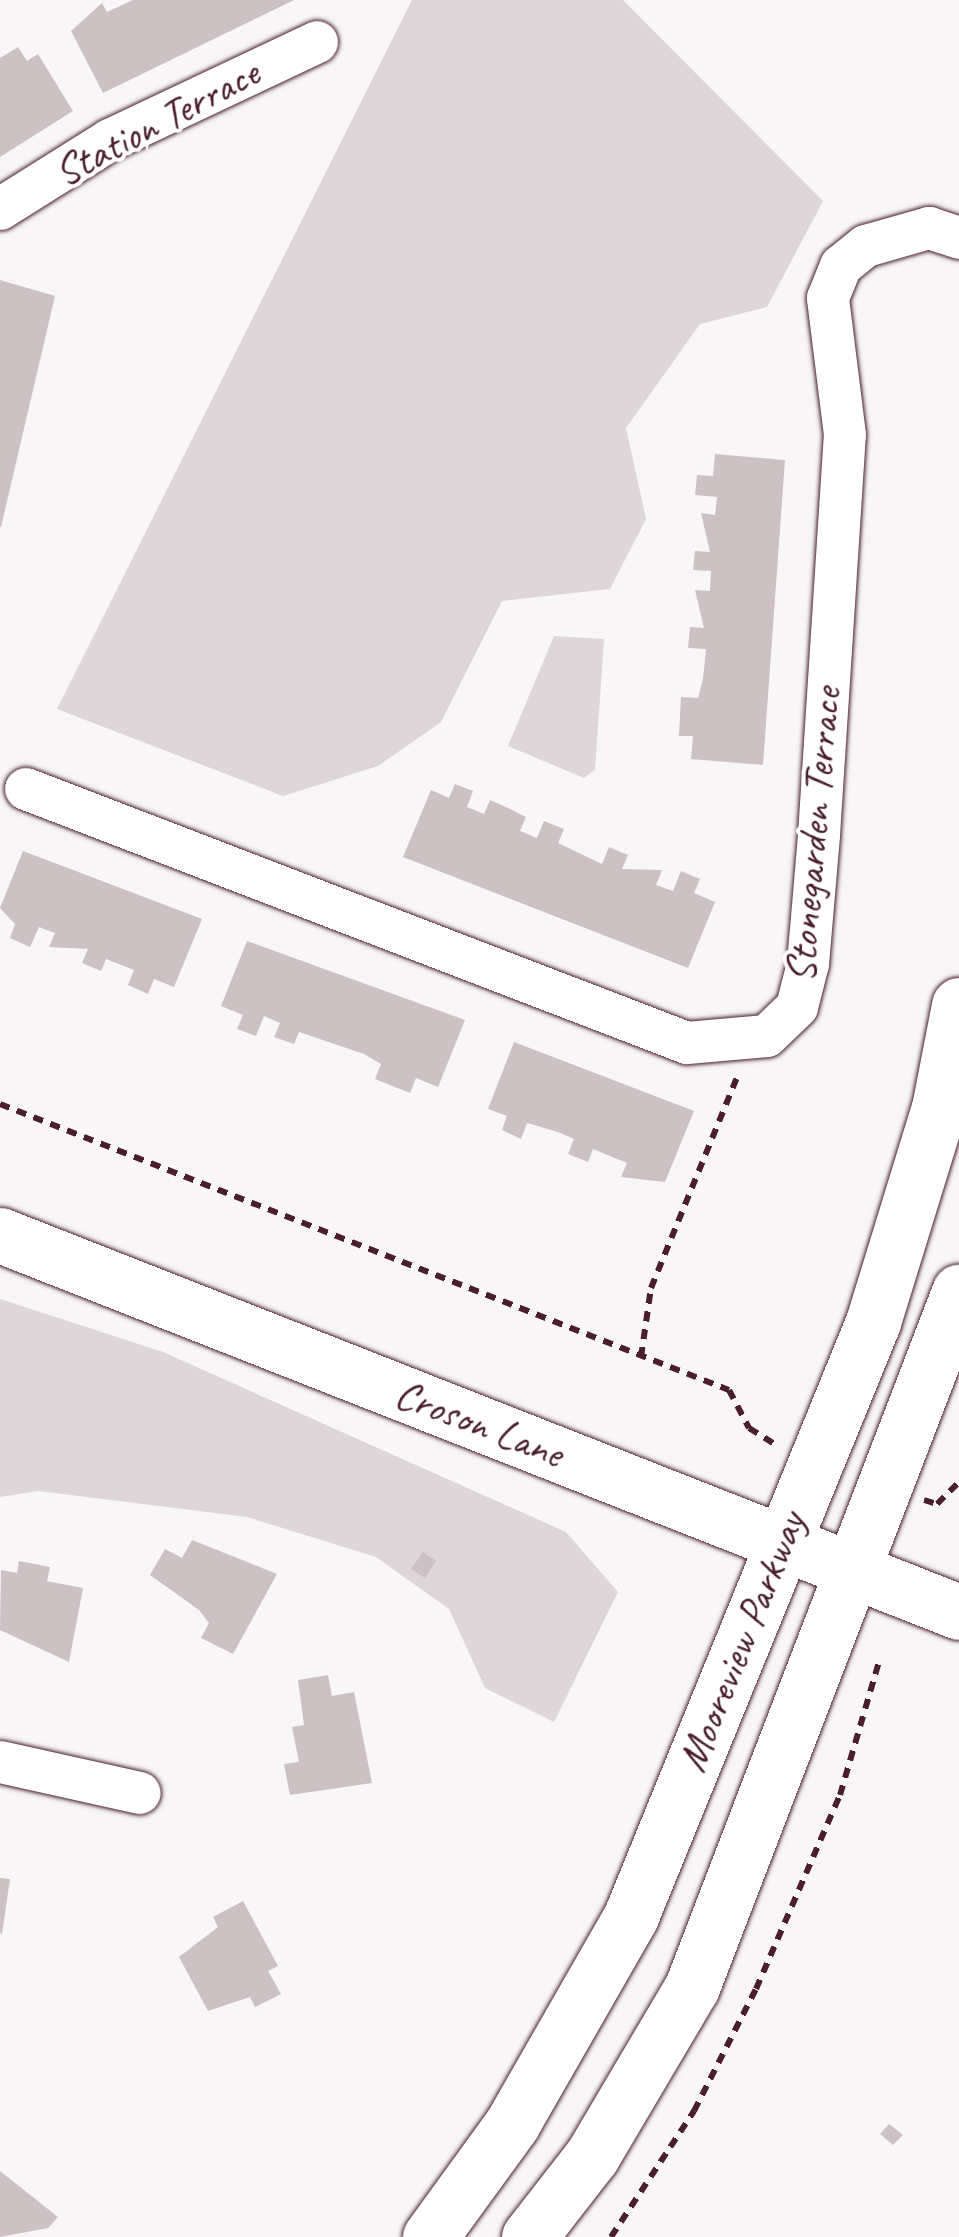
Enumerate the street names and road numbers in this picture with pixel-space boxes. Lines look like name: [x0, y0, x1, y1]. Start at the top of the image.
street label: Station Terrace: [46, 48, 268, 198]
street label: Stonegarden Terrace: [776, 686, 852, 984]
street label: Croson Lane: [387, 1369, 571, 1479]
street label: Mooreview Parkway: [667, 1505, 817, 1779]

